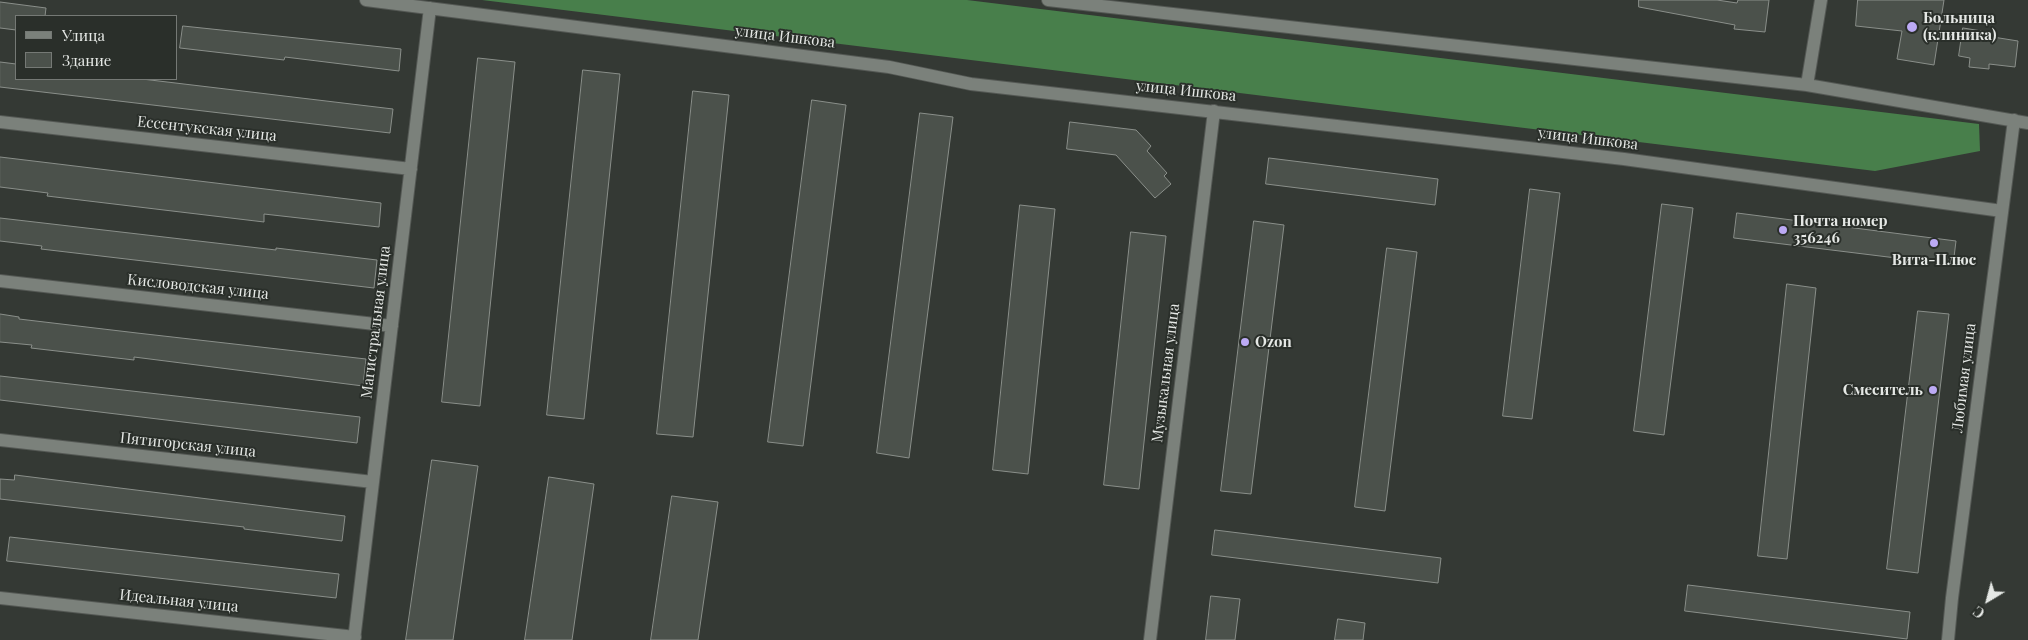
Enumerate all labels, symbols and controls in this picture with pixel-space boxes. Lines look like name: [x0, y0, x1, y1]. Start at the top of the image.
place label: Больница (клиника): [1923, 9, 1997, 44]
legend: [15, 15, 178, 80]
marker: Больница (клиника): [1905, 20, 1919, 34]
street label: улица Ишкова: [734, 22, 836, 52]
text: Улица: [62, 25, 105, 45]
text: Здание: [62, 50, 111, 70]
street label: улица Ишкова: [1135, 77, 1237, 105]
street label: Ессентукская улица: [136, 113, 278, 145]
street label: улица Ишкова: [1537, 124, 1639, 154]
place label: Почта номер 356246: [1793, 212, 1888, 247]
marker: Почта номер 356246: [1777, 224, 1789, 236]
marker: Вита-Плюс: [1928, 237, 1940, 249]
street label: Магистральная улица: [358, 245, 394, 399]
place label: Вита-Плюс: [1892, 251, 1976, 269]
street label: Кисловодская улица: [126, 271, 270, 303]
street label: Музыкальная улица: [1149, 302, 1183, 444]
street label: Любимая улица: [1948, 322, 1980, 434]
place label: Ozon: [1255, 333, 1292, 351]
marker: Ozon: [1239, 336, 1251, 348]
place label: Смеситель: [1843, 381, 1923, 399]
marker: Смеситель: [1927, 384, 1939, 396]
street label: Пятигорская улица: [119, 429, 257, 461]
north arrow: [1963, 575, 2013, 625]
street label: Идеальная улица: [119, 586, 239, 616]
text: С: [1969, 602, 1988, 623]

